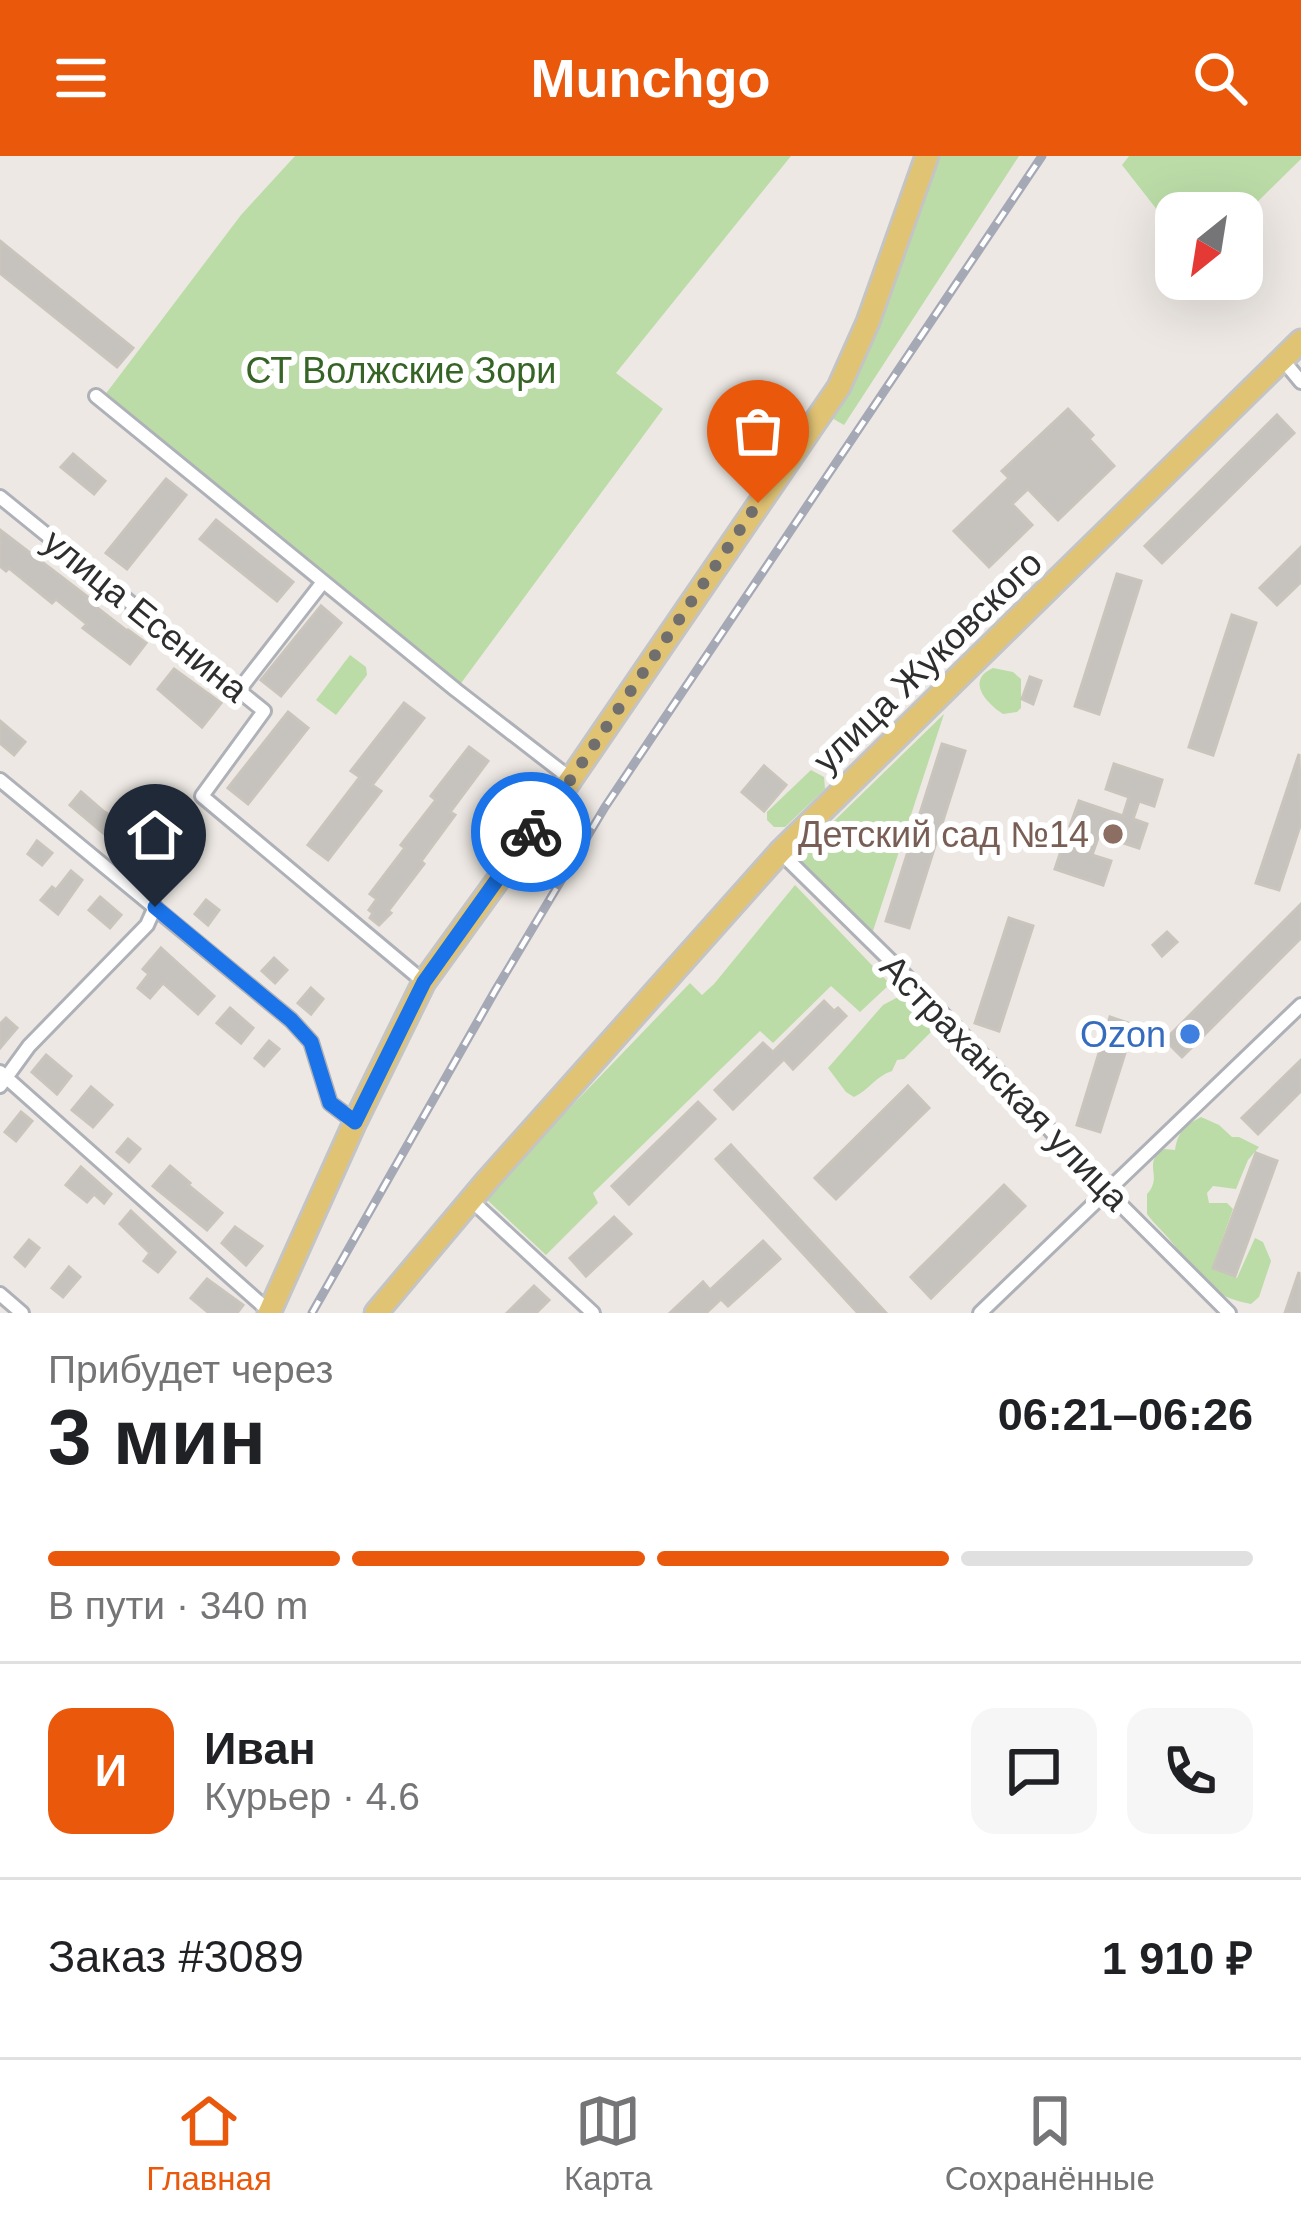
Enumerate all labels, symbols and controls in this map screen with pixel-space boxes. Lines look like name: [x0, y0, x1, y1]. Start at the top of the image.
icon: menu: [48, 45, 114, 111]
icon: search: [1187, 45, 1253, 111]
text: Munchgo: [531, 48, 770, 108]
north arrow: [1155, 192, 1263, 300]
map controls: [1155, 192, 1263, 300]
park label: СТ Волжские Зори: [246, 350, 556, 391]
pin: [707, 380, 809, 503]
icon: bag: [725, 398, 791, 464]
street label: улица Есенина: [35, 521, 257, 711]
street label: улица Жуковского: [805, 542, 1050, 781]
courier: [471, 772, 591, 892]
pin: [104, 784, 206, 907]
icon: bike: [498, 799, 564, 865]
icon: home: [122, 802, 188, 868]
place label: Детский сад №14: [798, 814, 1089, 855]
marker: Детский сад №14: [1100, 821, 1126, 847]
street label: Астраханская улица: [872, 946, 1138, 1219]
place label: Ozon: [1080, 1014, 1166, 1055]
marker: Ozon: [1177, 1021, 1203, 1047]
text: Прибудет через: [48, 1348, 333, 1391]
text: 06:21–06:26: [998, 1389, 1253, 1440]
text: 3 мин: [48, 1393, 266, 1481]
text: В пути · 340 m: [48, 1584, 308, 1627]
button: chat: [971, 1708, 1097, 1834]
button: phone: [1127, 1708, 1253, 1834]
text: Иван: [204, 1723, 316, 1774]
text: И: [95, 1745, 127, 1796]
text: Курьер · 4.6: [204, 1775, 420, 1818]
text: Заказ #3089: [48, 1931, 304, 1982]
text: 1 910 ₽: [1102, 1933, 1253, 1984]
tab: Главная: [146, 2088, 272, 2198]
tab: Карта: [564, 2088, 652, 2198]
tab: Сохранённые: [945, 2088, 1155, 2198]

